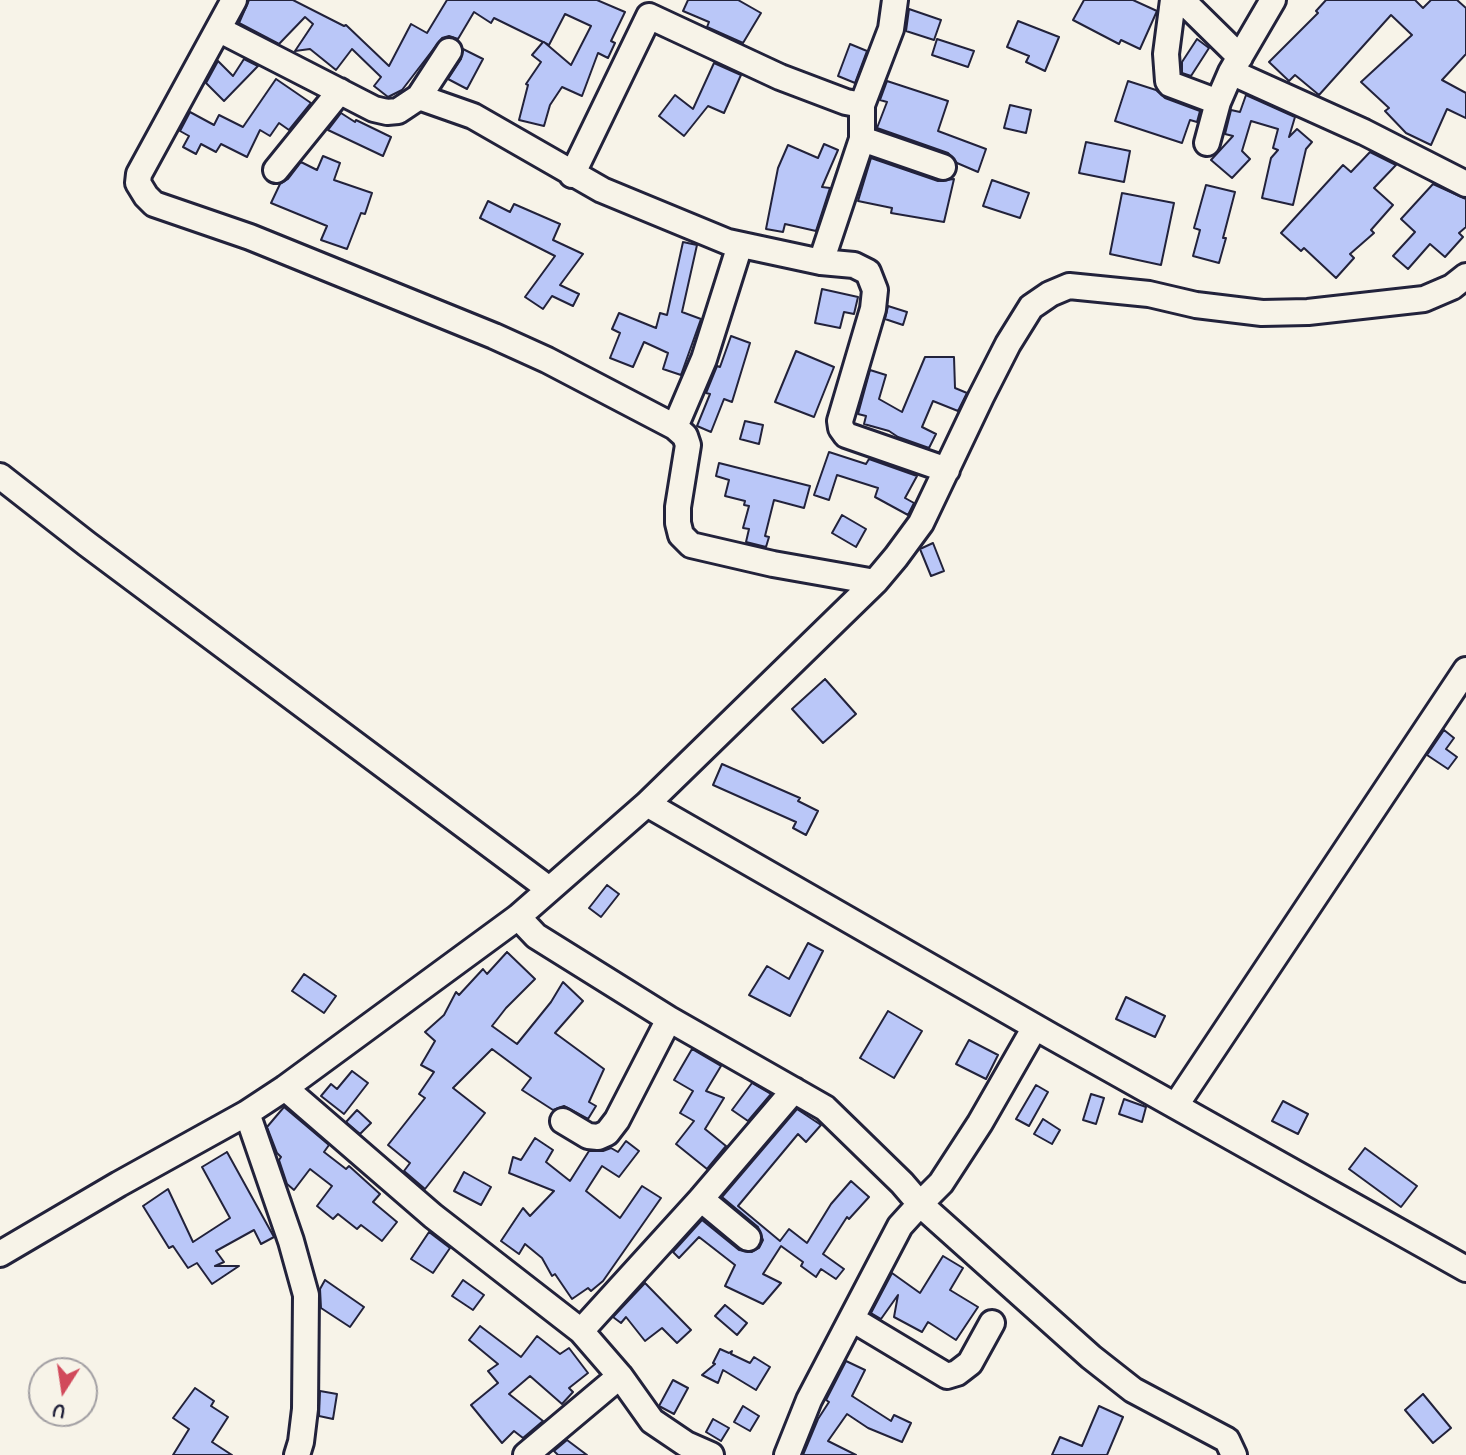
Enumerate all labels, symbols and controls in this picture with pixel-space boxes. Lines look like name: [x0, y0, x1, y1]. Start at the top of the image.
north arrow: [28, 1357, 98, 1427]
text: U: [50, 1398, 68, 1424]

